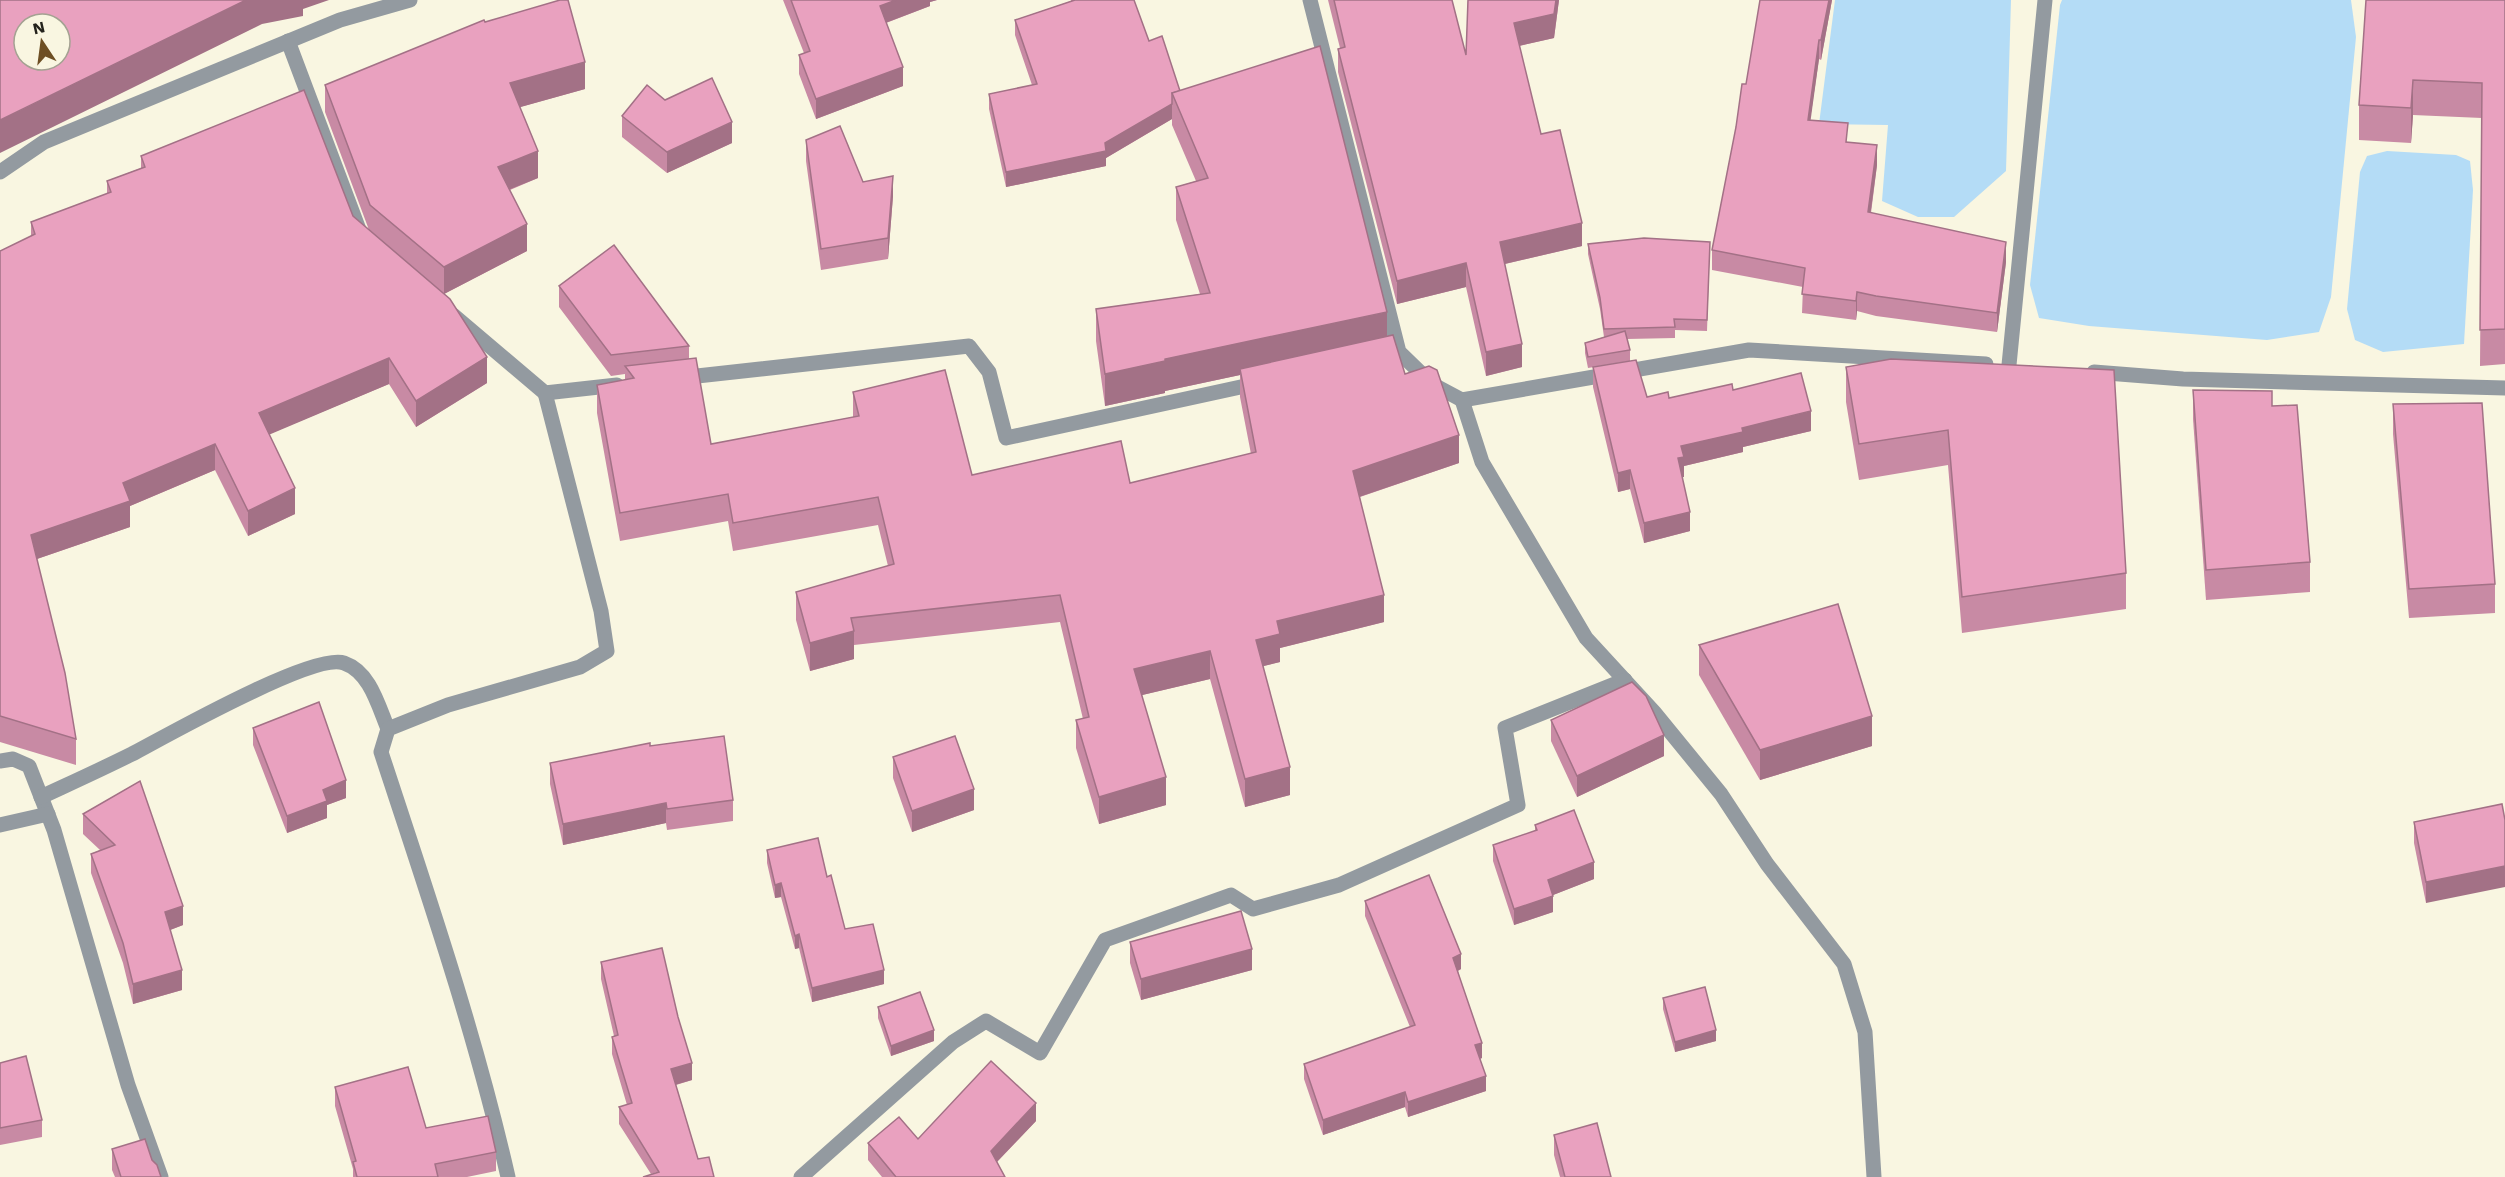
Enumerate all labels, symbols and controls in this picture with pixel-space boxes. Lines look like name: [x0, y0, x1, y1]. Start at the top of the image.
north arrow: [12, 12, 72, 72]
text: N: [31, 17, 47, 38]

